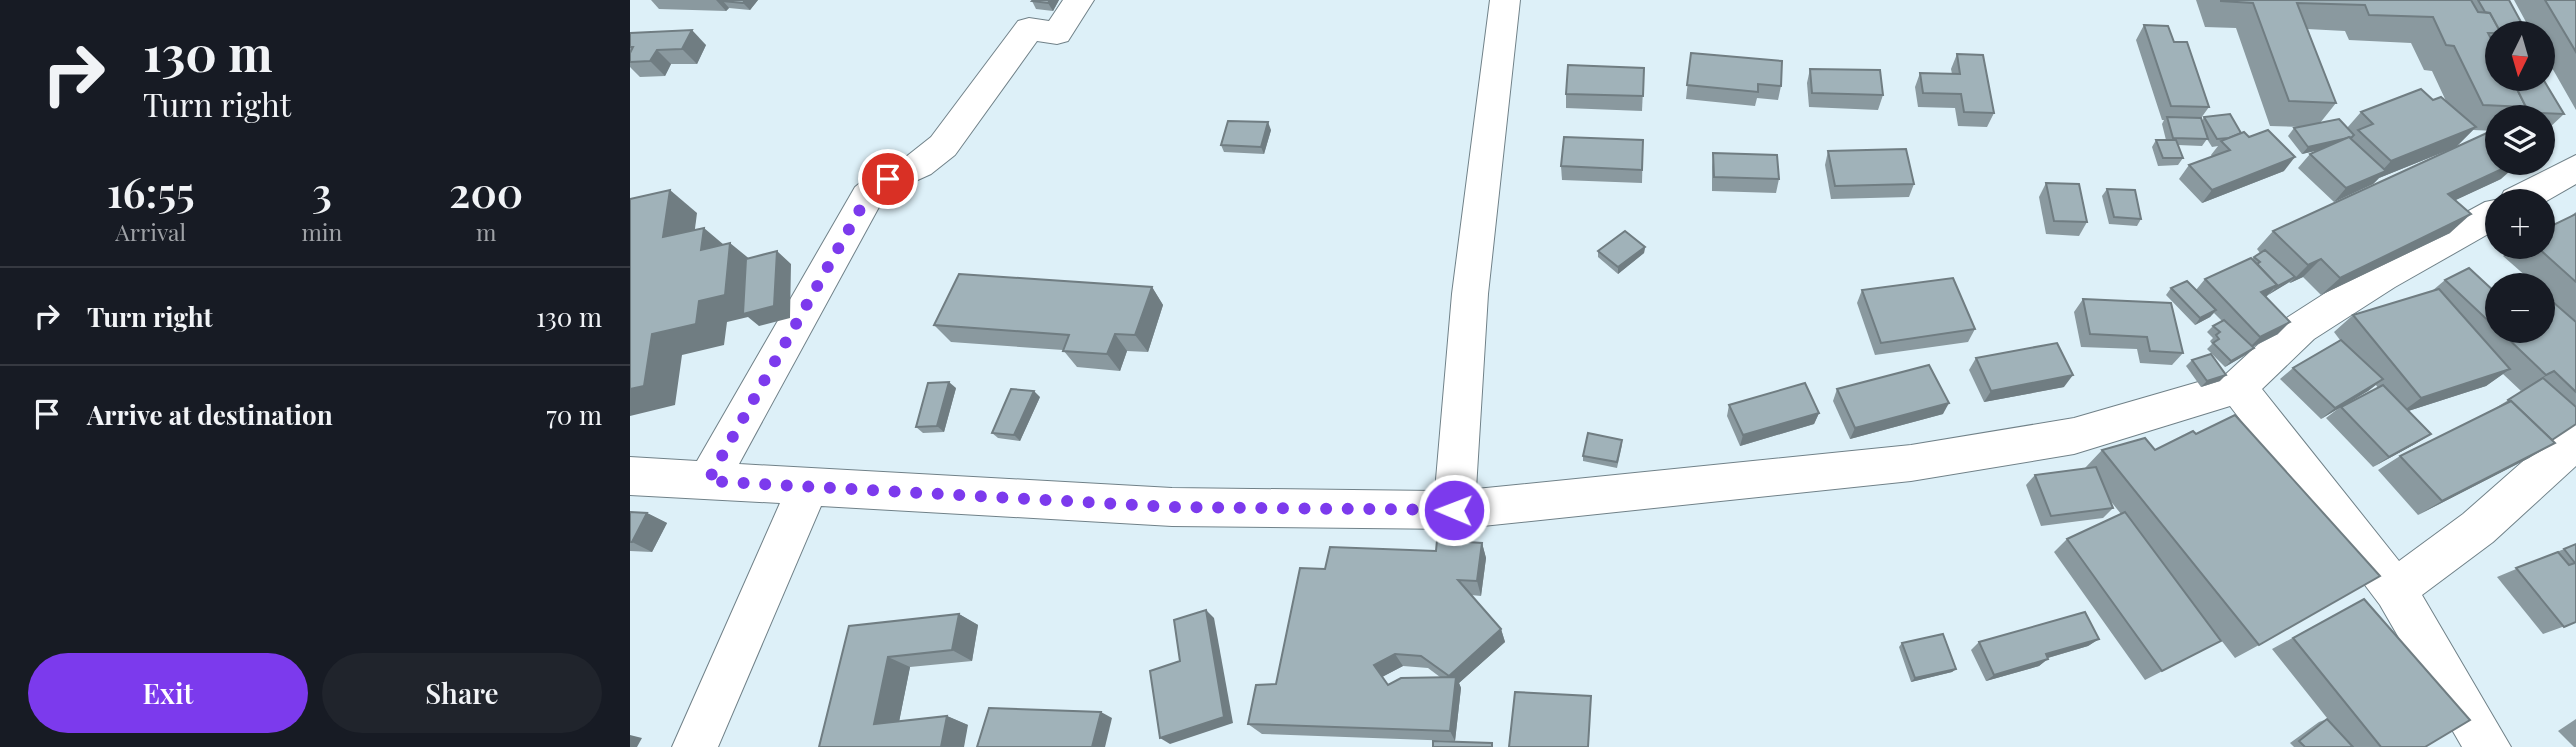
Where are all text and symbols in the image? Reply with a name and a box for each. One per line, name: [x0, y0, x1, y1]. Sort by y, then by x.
text: 130 m: [143, 19, 273, 84]
north arrow: [2485, 21, 2555, 91]
map controls: [2485, 21, 2555, 343]
icon: right: [28, 28, 119, 119]
text: Turn right: [143, 82, 291, 125]
button: layers: [2485, 105, 2555, 175]
pin: [858, 149, 918, 209]
icon: arrive: [869, 160, 907, 198]
text: 16:55: [107, 163, 195, 219]
text: 3: [312, 163, 332, 219]
text: 200: [449, 163, 523, 219]
button: +: [2485, 189, 2555, 259]
text: Arrival: [115, 216, 186, 247]
text: min: [301, 216, 342, 247]
text: m: [476, 216, 496, 247]
button: −: [2485, 273, 2555, 343]
icon: right: [28, 297, 66, 335]
text: Turn right: [87, 299, 213, 334]
text: 130 m: [536, 299, 602, 334]
icon: arrive: [28, 395, 66, 433]
text: Arrive at destination: [87, 397, 333, 432]
text: 70 m: [546, 397, 602, 432]
position arrow: [1417, 473, 1491, 547]
button: Exit: [28, 653, 308, 733]
button: Share: [322, 653, 602, 733]

